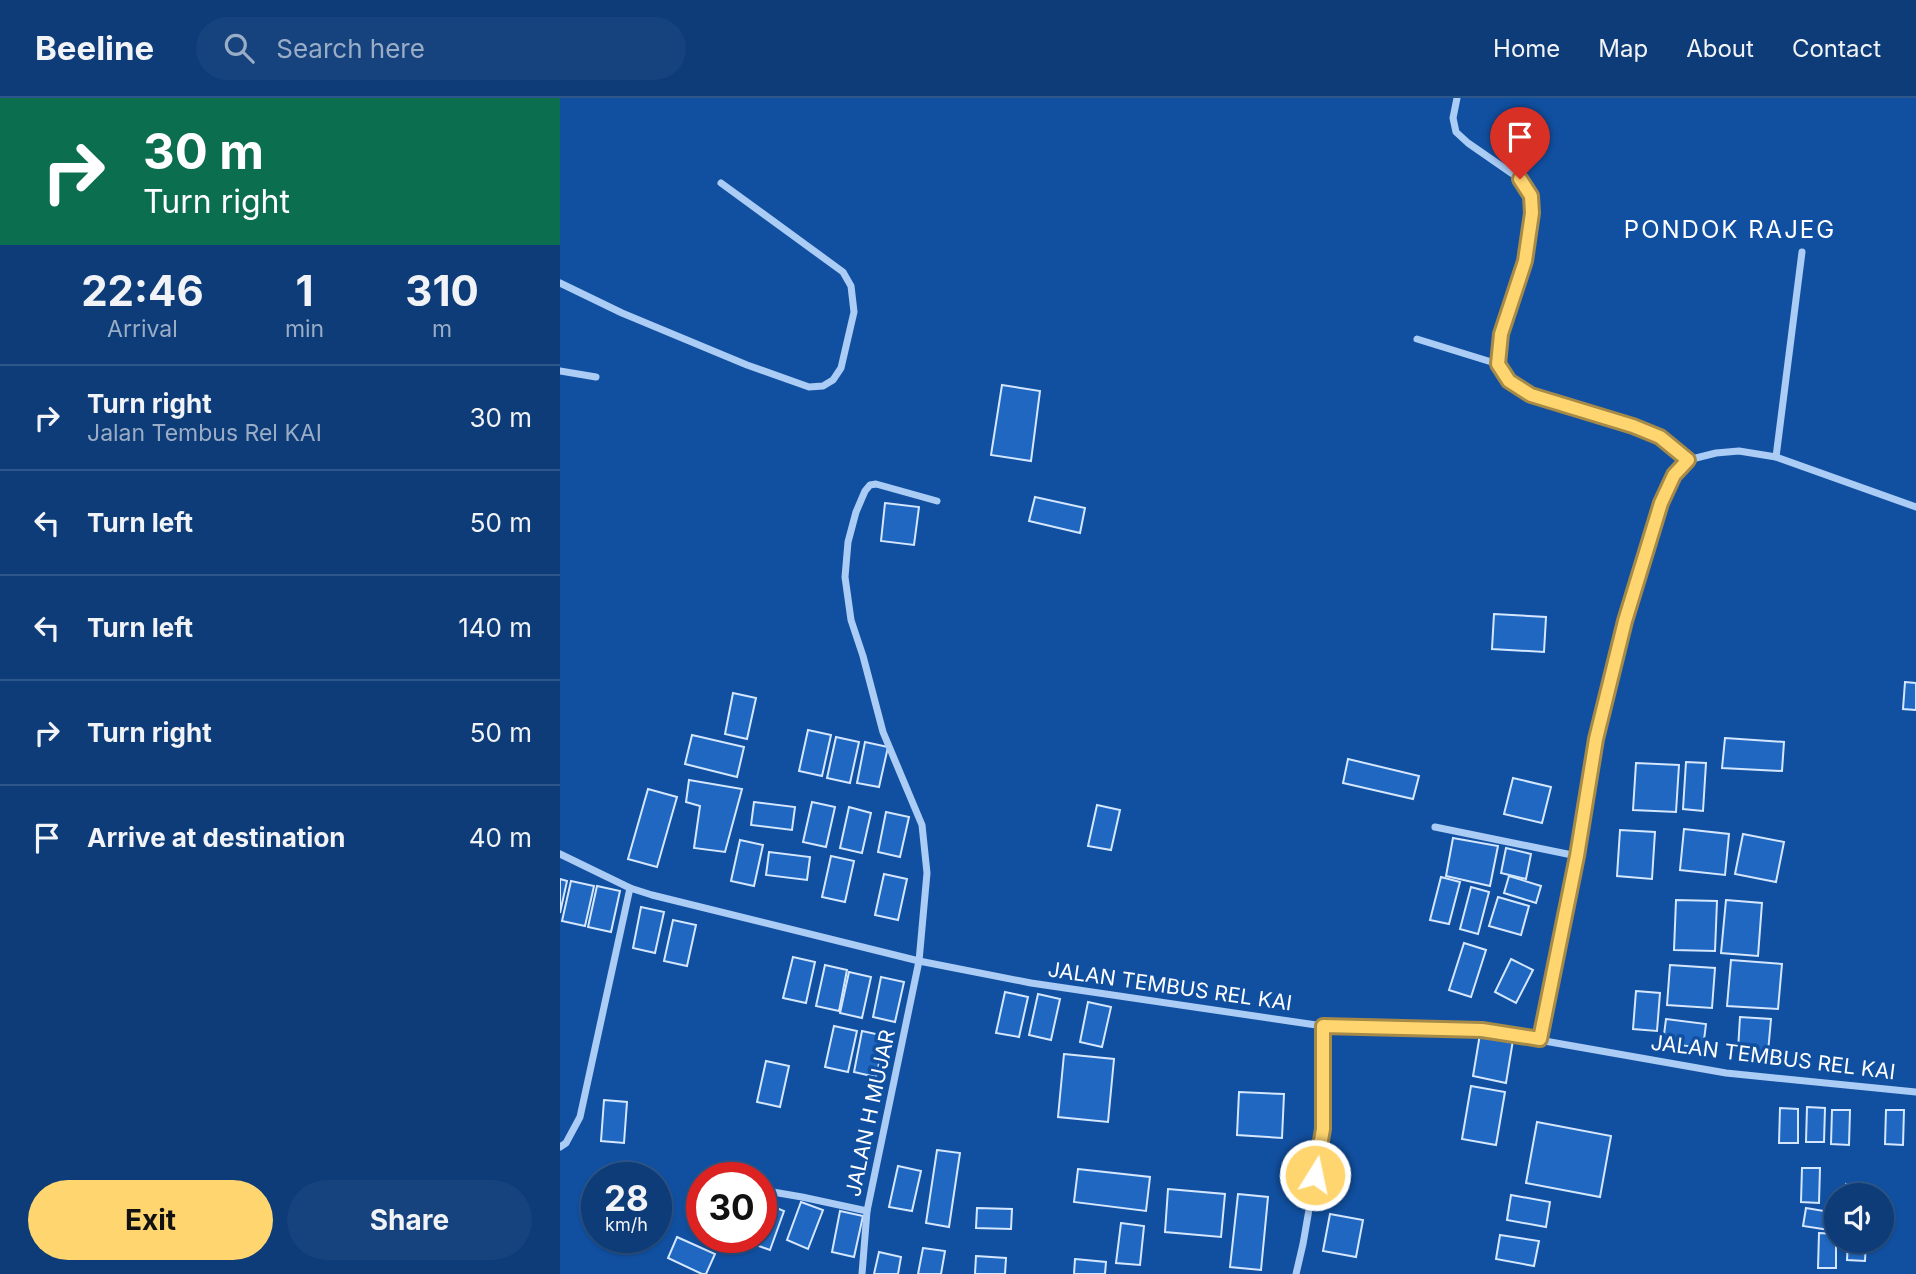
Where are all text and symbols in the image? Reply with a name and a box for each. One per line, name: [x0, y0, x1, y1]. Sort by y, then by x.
search box: [196, 17, 686, 80]
text: Beeline: [35, 28, 154, 68]
icon: search: [220, 29, 258, 67]
text: Search here: [276, 33, 425, 64]
text: Home: [1493, 34, 1560, 63]
text: Map: [1598, 34, 1648, 63]
text: About: [1686, 34, 1754, 63]
text: Contact: [1792, 34, 1881, 63]
pin: [1490, 107, 1550, 179]
icon: arrive: [1501, 118, 1539, 156]
text: 30 m: [143, 122, 264, 181]
icon: right: [28, 126, 119, 217]
text: Turn right: [143, 182, 290, 221]
district label: PONDOK RAJEG: [1624, 215, 1836, 244]
text: 22:46: [81, 265, 204, 316]
text: 1: [295, 265, 314, 316]
text: 310: [405, 265, 479, 316]
text: Arrival: [107, 315, 178, 343]
text: min: [285, 315, 324, 343]
text: m: [432, 315, 452, 343]
text: Turn right: [87, 388, 212, 419]
icon: right: [28, 399, 66, 437]
text: 30 m: [469, 402, 532, 433]
text: Jalan Tembus Rel KAI: [87, 419, 322, 447]
icon: left: [28, 504, 66, 542]
text: Turn left: [87, 507, 193, 538]
text: 50 m: [470, 507, 532, 538]
icon: left: [28, 609, 66, 647]
text: Turn left: [87, 612, 193, 643]
text: 140 m: [458, 612, 532, 643]
icon: right: [28, 714, 66, 752]
text: Turn right: [87, 717, 212, 748]
text: 50 m: [470, 717, 532, 748]
icon: arrive: [28, 819, 66, 857]
text: Arrive at destination: [87, 822, 346, 853]
text: 40 m: [469, 822, 532, 853]
street label: JALAN TEMBUS REL KAI: [1046, 956, 1294, 1016]
street label: JALAN H MUJAR: [840, 1027, 900, 1199]
street label: JALAN TEMBUS REL KAI: [1649, 1030, 1897, 1084]
position arrow: [1278, 1138, 1352, 1212]
speed limit sign: 30: [686, 1162, 777, 1253]
text: 28: [604, 1177, 649, 1219]
button: Exit: [28, 1180, 273, 1260]
button: Share: [287, 1180, 532, 1260]
map controls: [1824, 1183, 1894, 1253]
button: sound: [1824, 1183, 1894, 1253]
text: km/h: [605, 1214, 648, 1235]

